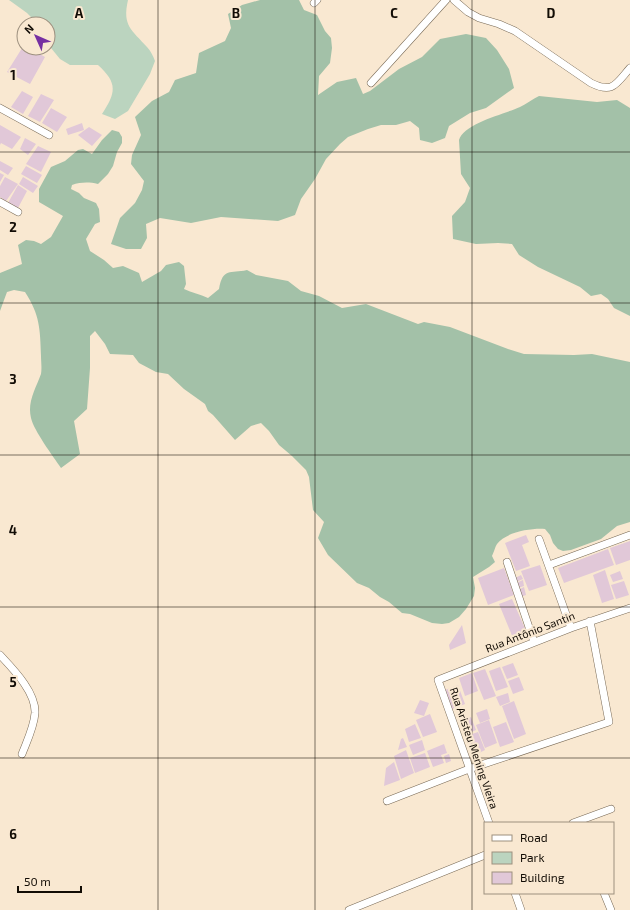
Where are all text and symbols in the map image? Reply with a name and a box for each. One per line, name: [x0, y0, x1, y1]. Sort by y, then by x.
text: A: [75, 5, 84, 21]
text: B: [232, 5, 240, 21]
text: C: [390, 5, 398, 21]
text: D: [547, 5, 556, 21]
north arrow: [16, 16, 56, 56]
text: N: [21, 21, 36, 36]
text: 1: [10, 67, 16, 83]
text: 2: [9, 219, 17, 235]
text: 3: [9, 371, 17, 387]
text: 4: [9, 522, 17, 538]
street label: Rua Antônio Santin: [483, 608, 576, 655]
text: 5: [9, 674, 17, 690]
street label: Rua Aristeu Mening Vieira: [448, 685, 501, 810]
legend: [484, 822, 614, 894]
text: 6: [9, 826, 17, 842]
text: Road: [520, 830, 548, 844]
text: Park: [520, 850, 545, 864]
scale bar: [18, 868, 81, 894]
text: Building: [520, 870, 565, 884]
text: 50 m: [24, 874, 51, 888]

